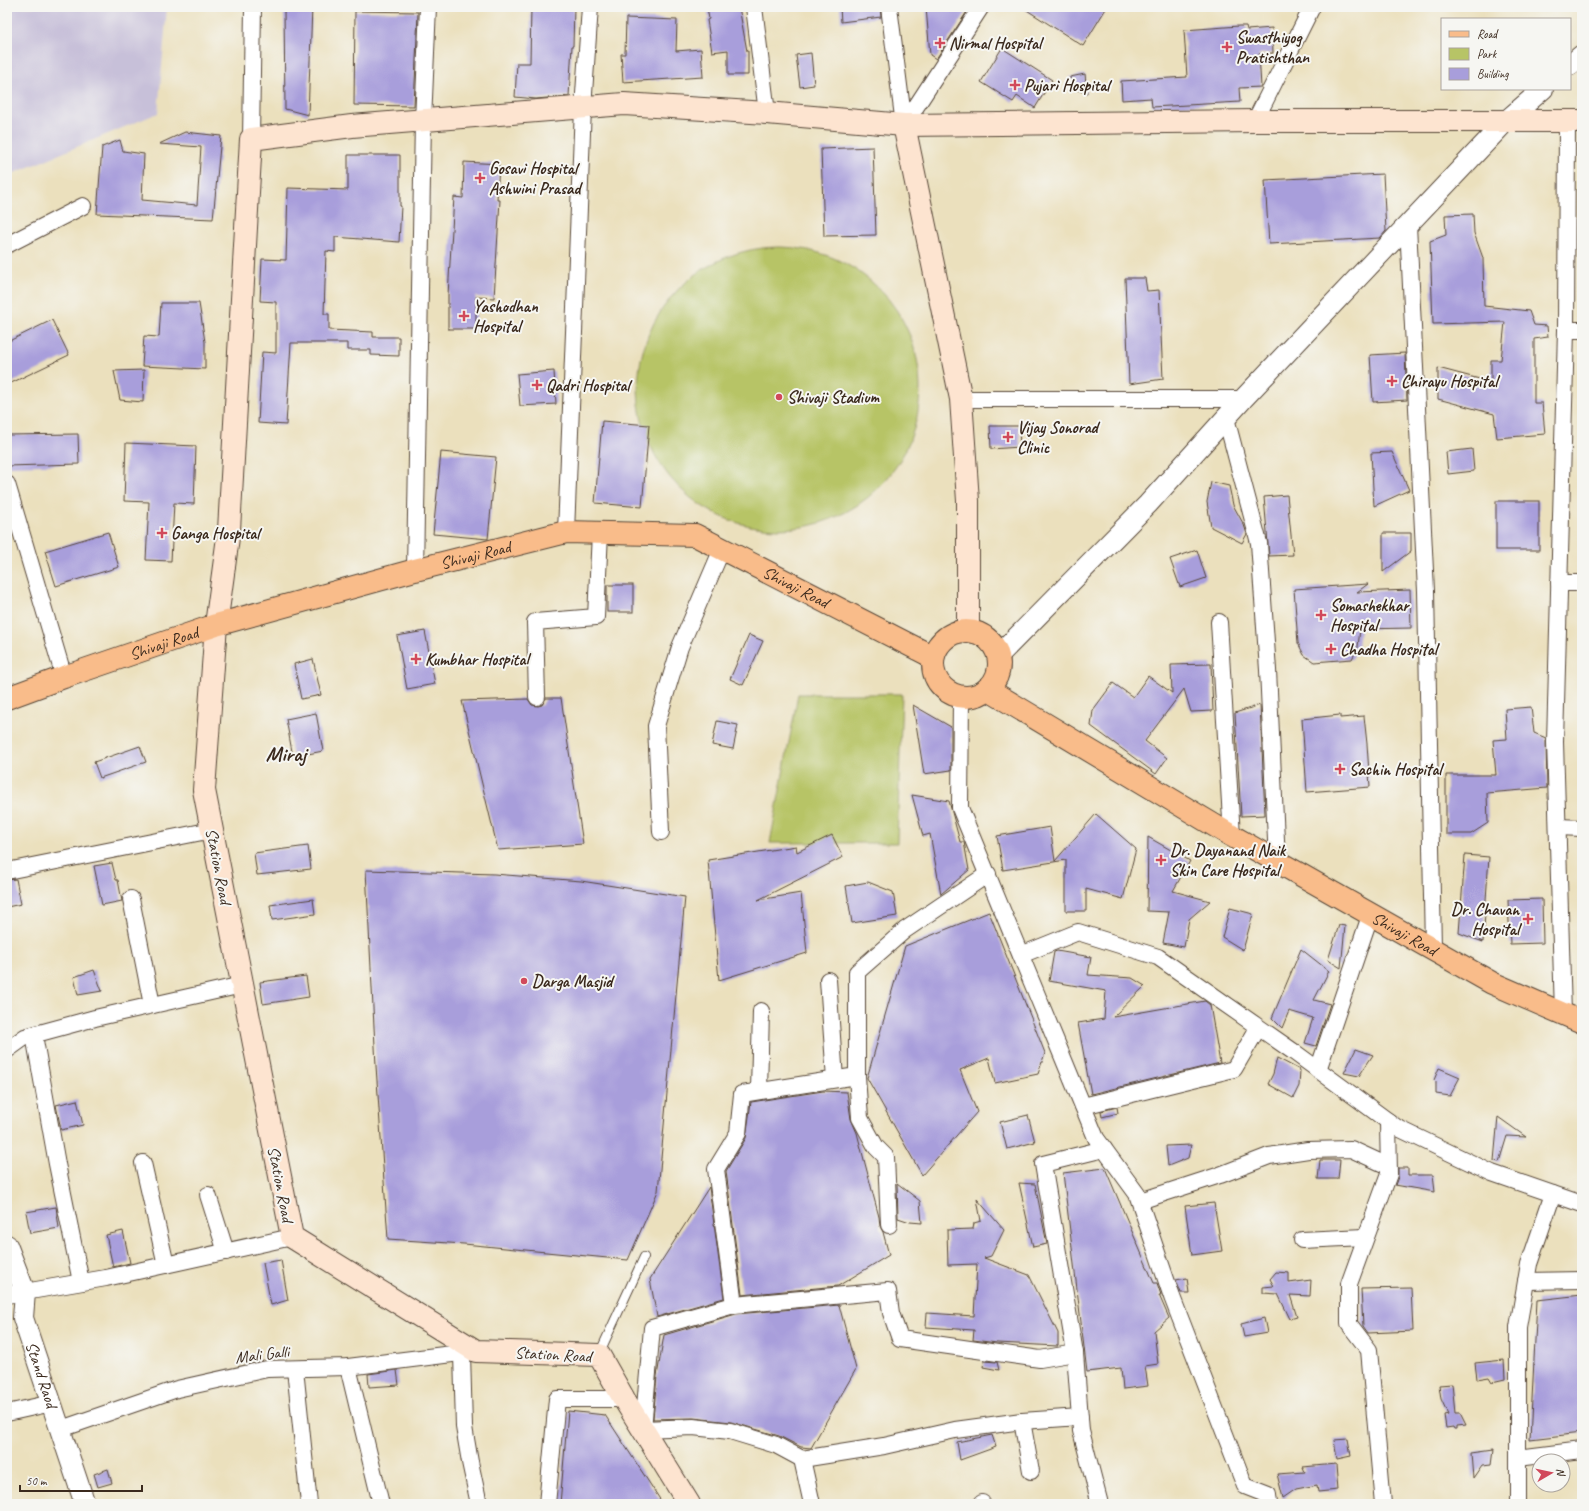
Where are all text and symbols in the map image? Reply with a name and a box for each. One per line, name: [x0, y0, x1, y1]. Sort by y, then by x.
legend: [1441, 18, 1571, 90]
text: Road: [1477, 26, 1499, 42]
place label: Swasthiyog Pratishthan: [1236, 27, 1310, 68]
place label: Nirmal Hospital: [949, 33, 1045, 54]
marker: Nirmal Hospital: [934, 37, 946, 49]
marker: Swasthiyog Pratishthan: [1221, 41, 1233, 53]
text: Park: [1477, 46, 1498, 62]
text: Building: [1477, 66, 1509, 82]
place label: Pujari Hospital: [1024, 75, 1112, 96]
marker: Pujari Hospital: [1009, 79, 1021, 91]
place label: Gosavi Hospital Ashwini Prasad: [489, 158, 583, 199]
marker: Gosavi Hospital Ashwini Prasad: [474, 172, 486, 184]
place label: Yashodhan Hospital: [473, 296, 539, 337]
marker: Yashodhan Hospital: [458, 310, 470, 322]
place label: Chirayu Hospital: [1401, 371, 1501, 392]
place label: Qadri Hospital: [546, 375, 633, 396]
marker: Chirayu Hospital: [1386, 375, 1398, 387]
marker: Qadri Hospital: [531, 379, 543, 391]
place label: Shivaji Stadium: [787, 387, 880, 408]
marker: Shivaji Stadium: [774, 392, 784, 402]
place label: Vijay Sonorad Clinic: [1017, 417, 1101, 458]
marker: Vijay Sonorad Clinic: [1002, 431, 1014, 443]
place label: Ganga Hospital: [171, 523, 262, 544]
marker: Ganga Hospital: [156, 527, 168, 539]
street label: Shivaji Road: [438, 536, 515, 574]
street label: Shivaji Road: [759, 562, 834, 614]
place label: Somashekhar Hospital: [1330, 595, 1410, 636]
marker: Somashekhar Hospital: [1315, 609, 1327, 621]
street label: Shivaji Road: [127, 621, 203, 665]
place label: Chadha Hospital: [1340, 639, 1441, 660]
marker: Chadha Hospital: [1325, 643, 1337, 655]
place label: Kumbhar Hospital: [425, 649, 531, 670]
marker: Kumbhar Hospital: [410, 653, 422, 665]
district label: Miraj: [266, 741, 309, 767]
place label: Sachin Hospital: [1349, 759, 1445, 780]
marker: Sachin Hospital: [1334, 763, 1346, 775]
street label: Station Road: [201, 826, 237, 908]
place label: Dr. Dayanand Naik Skin Care Hospital: [1170, 840, 1287, 881]
marker: Dr. Dayanand Naik Skin Care Hospital: [1155, 854, 1167, 866]
place label: Dr. Chavan Hospital: [1451, 899, 1523, 940]
street label: Shivaji Road: [1368, 907, 1443, 962]
marker: Dr. Chavan Hospital: [1522, 913, 1534, 925]
place label: Darga Masjid: [532, 971, 615, 992]
marker: Darga Masjid: [519, 976, 529, 986]
street label: Station Road: [263, 1144, 299, 1226]
street label: Stand Raod: [21, 1339, 63, 1413]
street label: Mali Galli: [234, 1341, 292, 1368]
street label: Station Road: [514, 1342, 594, 1367]
north arrow: [1531, 1453, 1571, 1493]
scale bar: [20, 1467, 142, 1493]
text: N: [1553, 1467, 1569, 1478]
text: 50 m: [26, 1473, 48, 1489]

